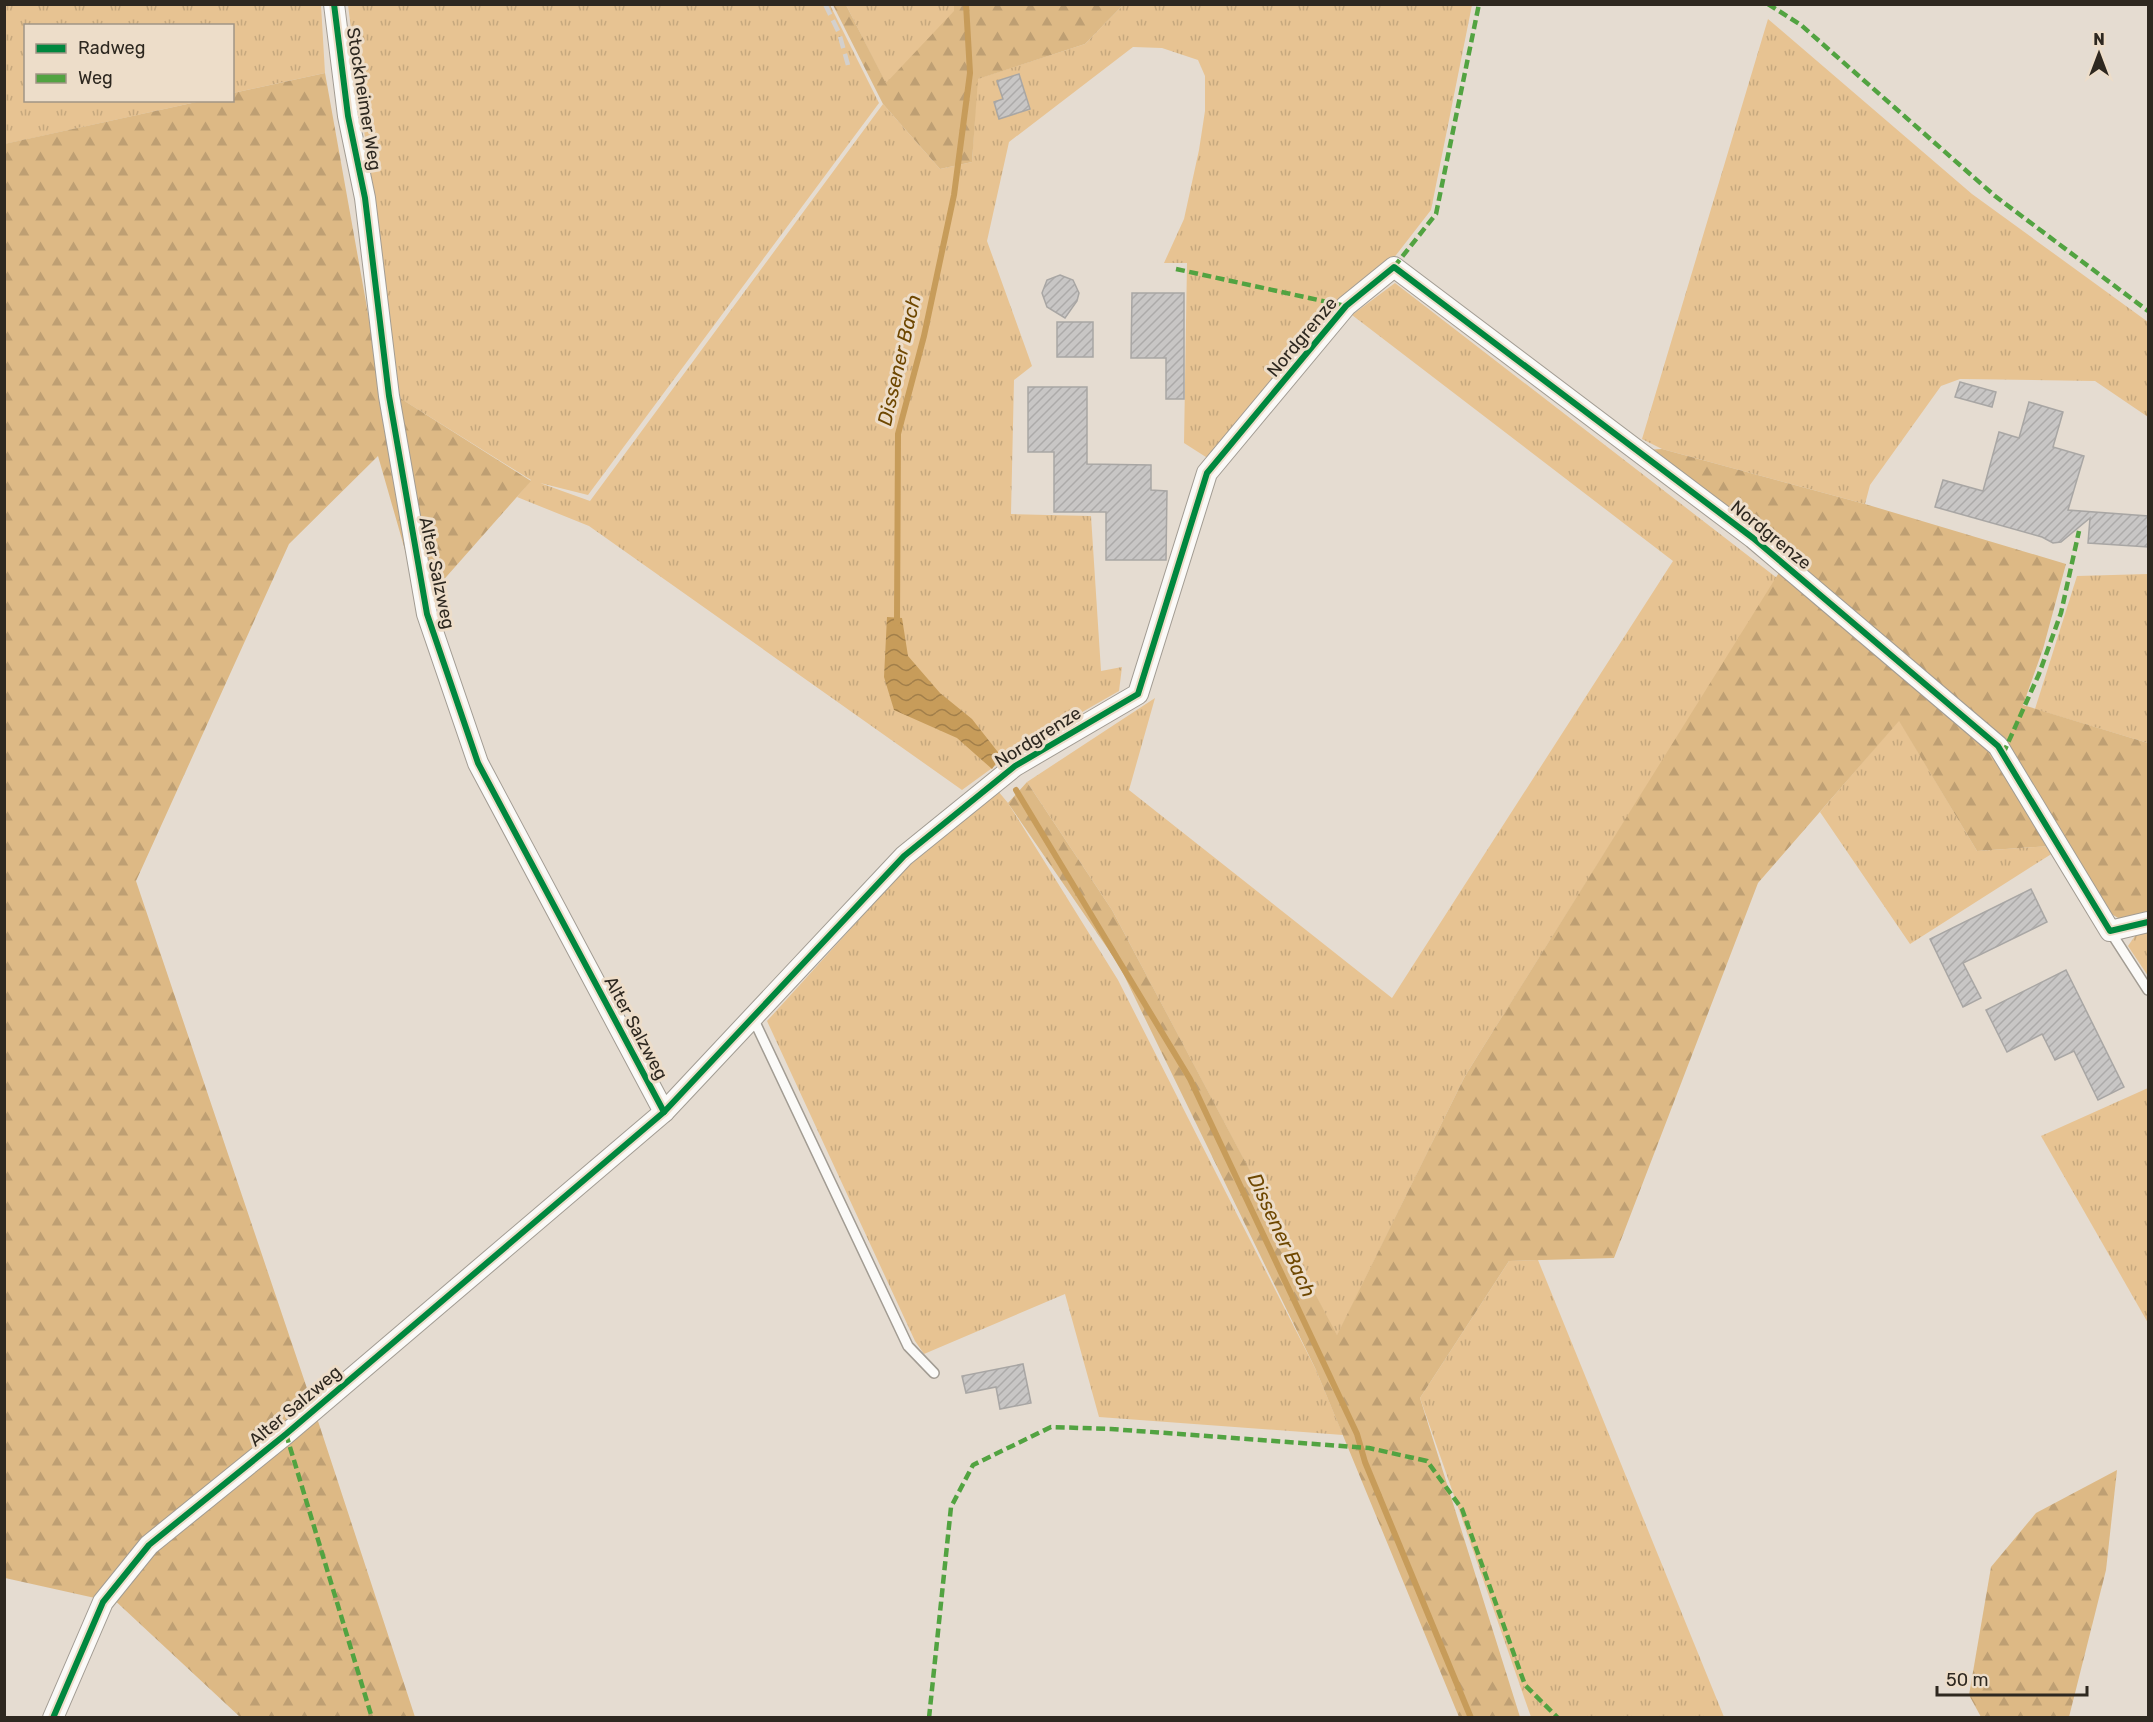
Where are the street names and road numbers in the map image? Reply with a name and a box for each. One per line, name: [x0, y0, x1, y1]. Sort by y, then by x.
street label: Stockheimer Weg: [342, 26, 386, 172]
street label: Nordgrenze: [1262, 292, 1342, 382]
street label: Nordgrenze: [1726, 496, 1816, 574]
street label: Alter Salzweg: [414, 515, 460, 631]
street label: Nordgrenze: [991, 702, 1085, 772]
street label: Alter Salzweg: [600, 972, 672, 1084]
street label: Alter Salzweg: [244, 1361, 346, 1451]

